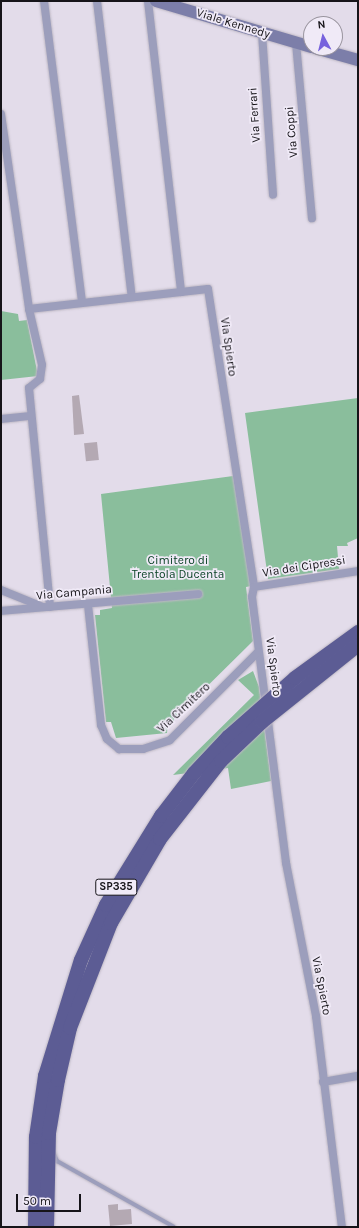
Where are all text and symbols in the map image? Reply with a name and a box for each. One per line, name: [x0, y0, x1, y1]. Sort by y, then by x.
street label: Viale Kennedy: [195, 6, 271, 42]
north arrow: [303, 16, 343, 56]
text: N: [317, 18, 326, 32]
street label: Via Ferrari: [246, 87, 264, 143]
street label: Via Coppi: [283, 106, 301, 158]
street label: Via Spierto: [217, 317, 239, 377]
street label: Via dei Cipressi: [261, 553, 347, 581]
park label: Cimitero di Trentola Ducenta: [132, 554, 224, 582]
street label: Via Campania: [36, 583, 112, 603]
street label: Via Spierto: [262, 637, 284, 697]
street label: Via Cimitero: [155, 680, 213, 736]
road number: SP335: [95, 878, 137, 896]
street label: Via Spierto: [308, 956, 334, 1016]
scale bar: [18, 1186, 83, 1212]
text: 50 m: [23, 1194, 51, 1208]

